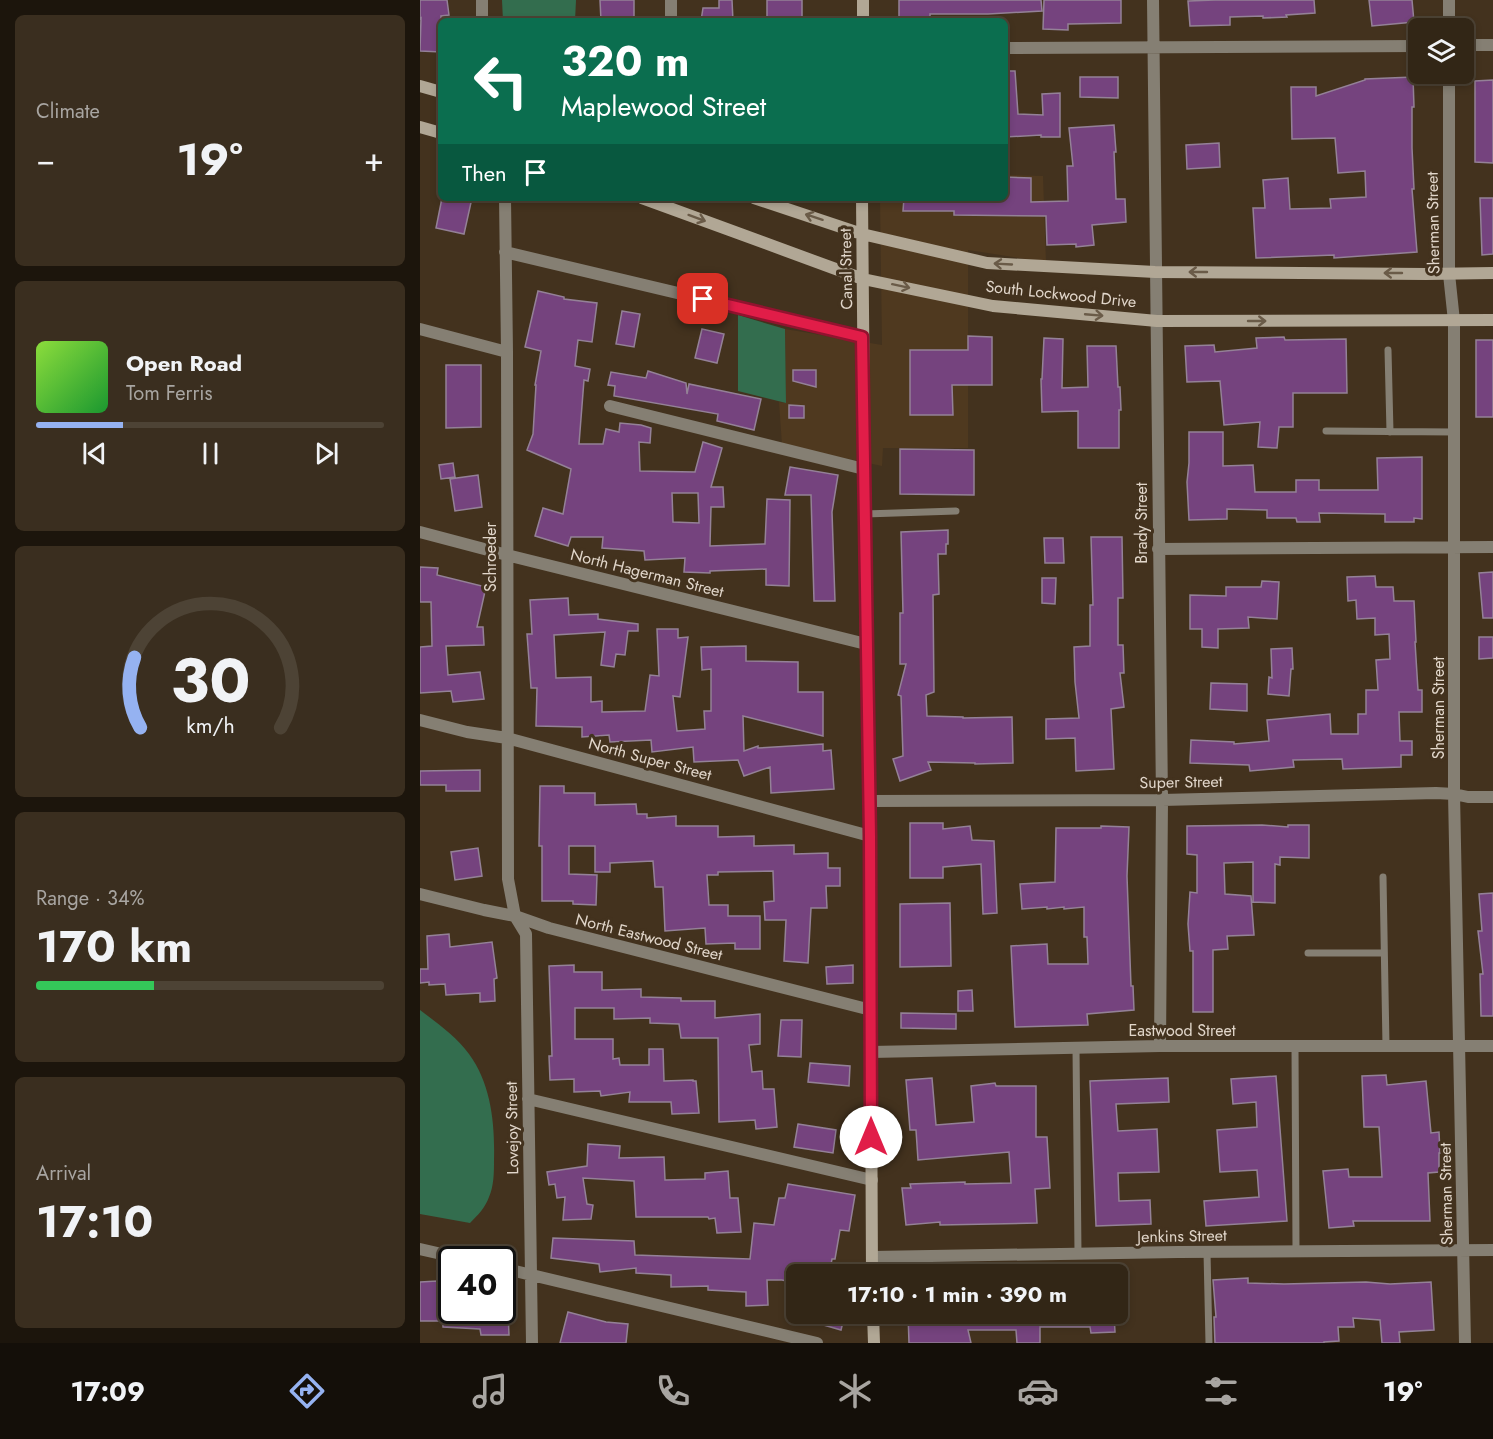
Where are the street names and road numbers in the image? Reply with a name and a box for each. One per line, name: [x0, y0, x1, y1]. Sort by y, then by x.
street label: Sherman Street: [1421, 171, 1445, 274]
street label: Canal Street: [834, 228, 858, 310]
street label: South Lockwood Drive: [985, 275, 1137, 313]
street label: Brady Street: [1130, 482, 1153, 564]
street label: Schroeder: [479, 522, 502, 592]
street label: North Hagerman Street: [568, 543, 726, 603]
street label: Sherman Street: [1427, 657, 1450, 759]
street label: North Super Street: [586, 731, 714, 787]
street label: Super Street: [1139, 770, 1223, 794]
street label: North Eastwood Street: [573, 908, 725, 966]
street label: Eastwood Street: [1129, 1019, 1236, 1042]
street label: Lovejoy Street: [500, 1081, 524, 1175]
street label: Sherman Street: [1434, 1142, 1458, 1245]
street label: Jenkins Street: [1135, 1224, 1227, 1248]

